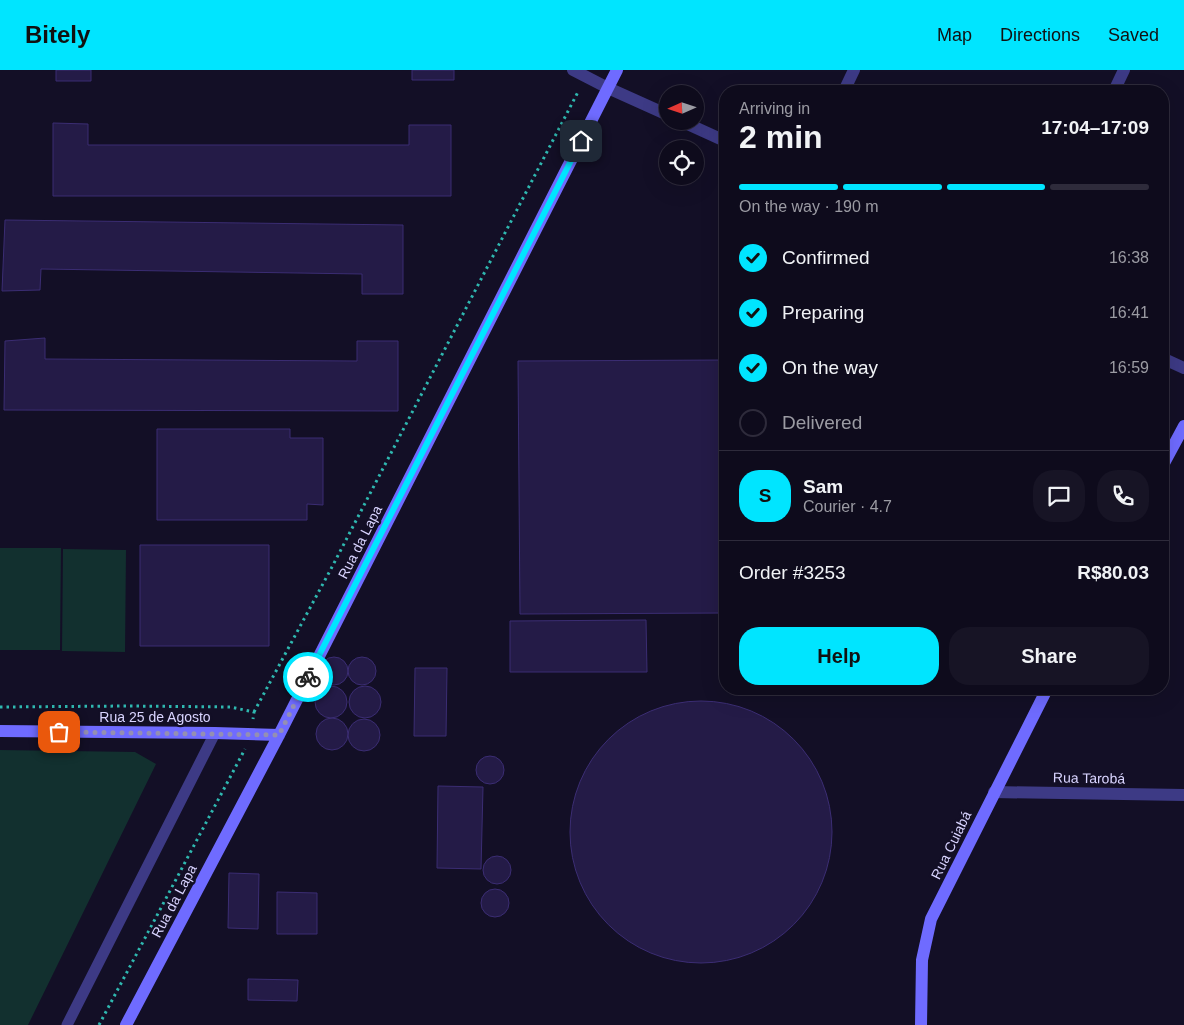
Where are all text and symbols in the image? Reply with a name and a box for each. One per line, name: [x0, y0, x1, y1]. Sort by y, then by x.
text: Bitely: [25, 21, 90, 48]
text: Map: [937, 25, 972, 45]
text: Directions: [1000, 25, 1080, 45]
text: Saved: [1108, 25, 1159, 45]
north arrow: [659, 85, 704, 130]
map controls: [659, 85, 704, 185]
text: Arriving in: [739, 100, 810, 117]
text: 17:04–17:09: [1041, 117, 1149, 138]
text: 2 min: [739, 119, 823, 155]
pin: [560, 120, 602, 162]
icon: home: [567, 127, 595, 155]
button: locate: [659, 140, 704, 185]
text: On the way · 190 m: [739, 198, 879, 215]
icon: check: [739, 244, 767, 272]
text: Confirmed: [782, 247, 870, 268]
text: 16:38: [1109, 249, 1149, 266]
icon: check: [739, 299, 767, 327]
text: Preparing: [782, 302, 864, 323]
text: 16:41: [1109, 304, 1149, 321]
icon: check: [739, 354, 767, 382]
text: On the way: [782, 357, 878, 378]
text: 16:59: [1109, 359, 1149, 376]
text: Delivered: [782, 412, 862, 433]
button: chat: [1033, 470, 1085, 522]
button: phone: [1097, 470, 1149, 522]
text: Sam: [803, 476, 843, 497]
text: S: [759, 485, 771, 506]
text: Courier · 4.7: [803, 498, 892, 515]
street label: Rua da Lapa: [335, 502, 385, 581]
text: Order #3253: [739, 562, 846, 583]
text: R$80.03: [1077, 562, 1149, 583]
button: Help: [739, 627, 939, 685]
button: Share: [949, 627, 1149, 685]
courier: [283, 652, 333, 702]
icon: bike: [294, 663, 322, 691]
street label: Rua 25 de Agosto: [99, 709, 211, 725]
pin: [38, 711, 80, 753]
icon: bag: [45, 718, 73, 746]
street label: Rua Tarobá: [1053, 769, 1125, 787]
street label: Rua Cuiabá: [928, 808, 974, 882]
street label: Rua da Lapa: [148, 862, 200, 940]

